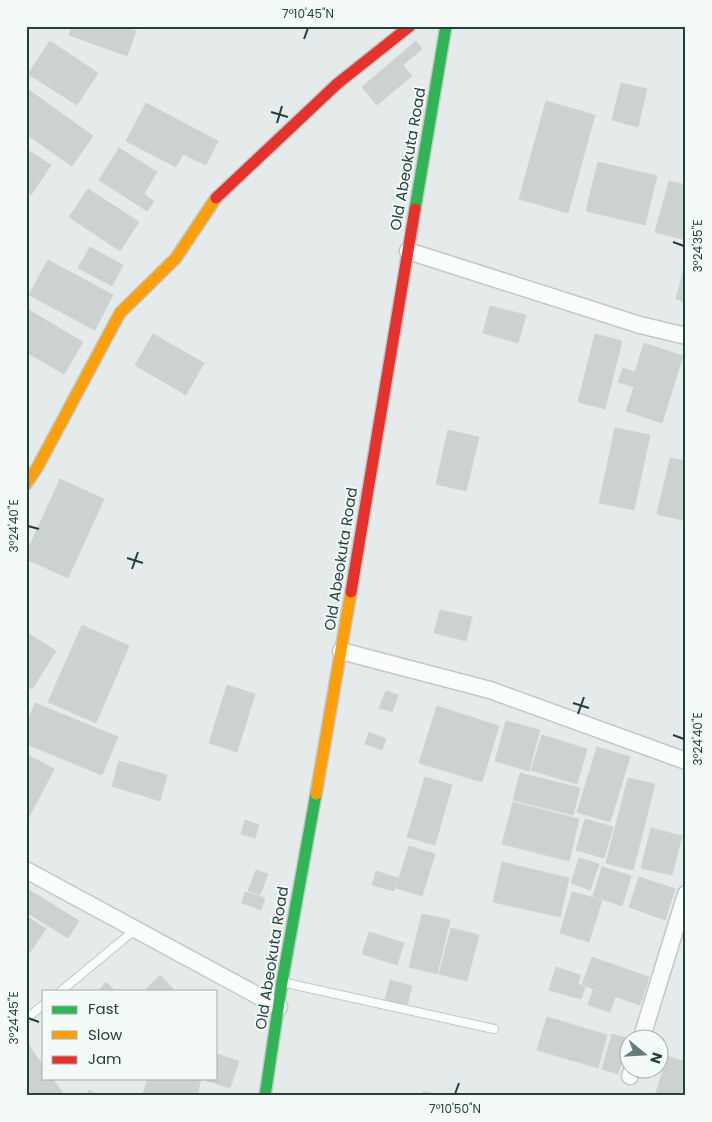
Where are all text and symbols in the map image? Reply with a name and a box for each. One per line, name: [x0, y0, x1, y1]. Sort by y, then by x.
text: 7°10'45"N: [282, 5, 334, 22]
street label: Old Abeokuta Road: [385, 86, 430, 232]
text: 3°24'35"E: [689, 220, 706, 272]
street label: Old Abeokuta Road: [319, 486, 362, 632]
text: 3°24'40"E: [5, 499, 22, 553]
text: 3°24'40"E: [689, 712, 706, 766]
street label: Old Abeokuta Road: [250, 885, 293, 1031]
legend: [42, 990, 218, 1080]
text: 3°24'45"E: [5, 991, 22, 1045]
text: Fast: [88, 998, 119, 1019]
text: Slow: [88, 1024, 123, 1045]
north arrow: [620, 1030, 670, 1080]
text: Jam: [88, 1048, 122, 1069]
text: N: [645, 1050, 668, 1066]
text: 7°10'50"N: [429, 1100, 481, 1117]

